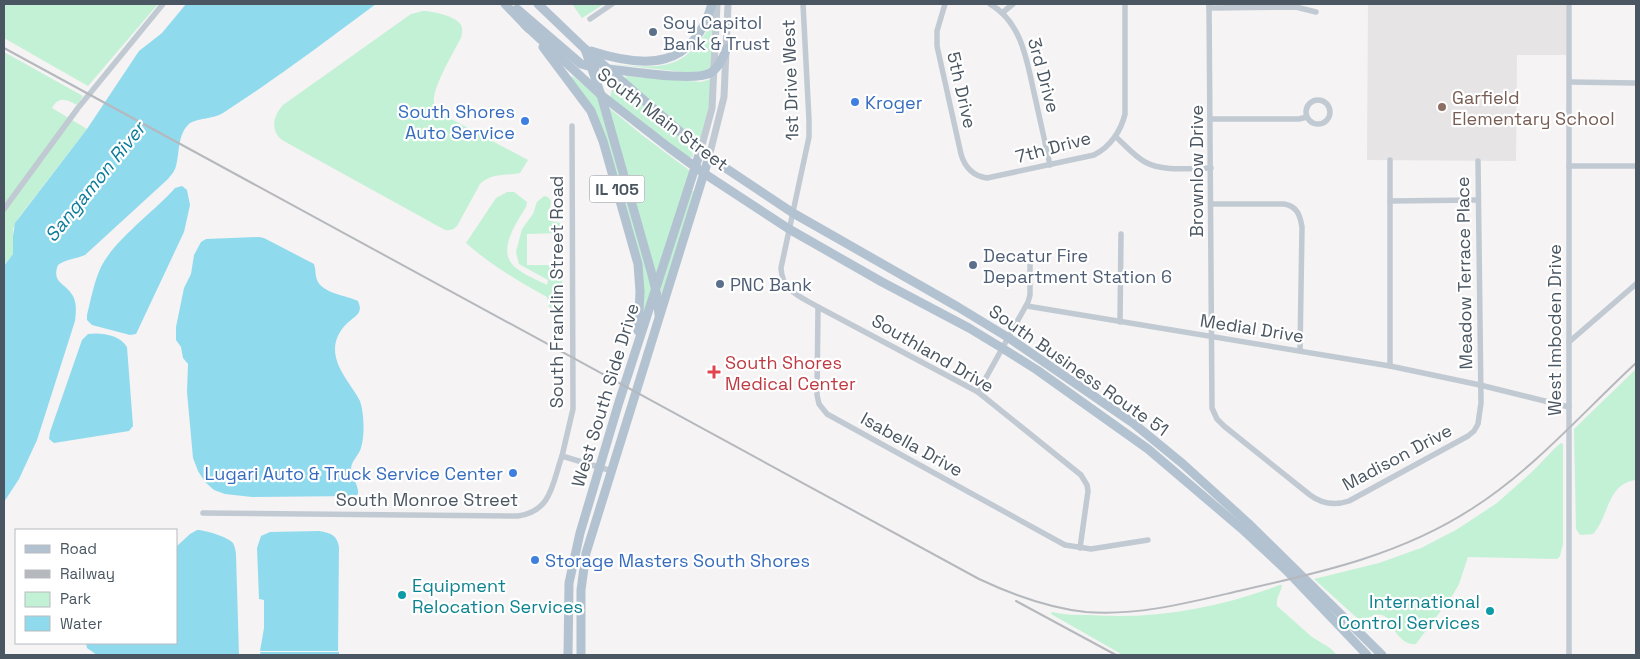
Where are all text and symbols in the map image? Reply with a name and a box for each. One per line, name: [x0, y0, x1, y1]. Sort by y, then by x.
place label: Soy Capitol Bank & Trust: [663, 11, 770, 55]
street label: 1st Drive West: [776, 19, 804, 141]
marker: Soy Capitol Bank & Trust: [647, 26, 659, 38]
street label: 3rd Drive: [1023, 35, 1065, 115]
street label: 5th Drive: [942, 49, 982, 131]
street label: South Main Street: [593, 62, 733, 176]
place label: Garfield Elementary School: [1452, 86, 1615, 130]
place label: Kroger: [865, 91, 923, 114]
marker: Kroger: [849, 96, 861, 108]
place label: South Shores Auto Service: [398, 100, 515, 144]
marker: Garfield Elementary School: [1436, 101, 1448, 113]
street label: Brownlow Drive: [1185, 105, 1208, 237]
marker: South Shores Auto Service: [519, 115, 531, 127]
water label: Sangamon River: [39, 116, 152, 247]
street label: 7th Drive: [1013, 126, 1093, 168]
road number: IL 105: [590, 175, 644, 202]
street label: South Franklin Street Road: [545, 176, 568, 408]
street label: Meadow Terrace Place: [1451, 176, 1477, 370]
place label: Decatur Fire Department Station 6: [983, 244, 1172, 288]
street label: West Imboden Drive: [1543, 244, 1566, 416]
marker: Decatur Fire Department Station 6: [967, 259, 979, 271]
place label: PNC Bank: [730, 273, 812, 296]
marker: PNC Bank: [714, 278, 726, 290]
street label: South Business Route 51: [985, 299, 1173, 441]
street label: West South Side Drive: [566, 300, 644, 490]
street label: Medial Drive: [1198, 308, 1306, 348]
street label: Southland Drive: [868, 309, 998, 397]
place label: South Shores Medical Center: [725, 351, 856, 395]
marker: South Shores Medical Center: [707, 365, 721, 379]
street label: Isabella Drive: [857, 406, 967, 482]
street label: Madison Drive: [1338, 418, 1456, 496]
place label: Lugari Auto & Truck Service Center: [205, 462, 503, 485]
marker: Lugari Auto & Truck Service Center: [507, 467, 519, 479]
street label: South Monroe Street: [336, 488, 518, 511]
legend: [15, 529, 178, 644]
text: Road: [60, 539, 97, 558]
place label: Storage Masters South Shores: [545, 549, 810, 572]
marker: Storage Masters South Shores: [529, 554, 541, 566]
text: Railway: [60, 564, 115, 583]
place label: Equipment Relocation Services: [412, 574, 583, 618]
text: Park: [60, 589, 91, 608]
marker: Equipment Relocation Services: [396, 589, 408, 601]
place label: International Control Services: [1338, 590, 1480, 634]
marker: International Control Services: [1484, 605, 1496, 617]
text: Water: [60, 614, 103, 633]

